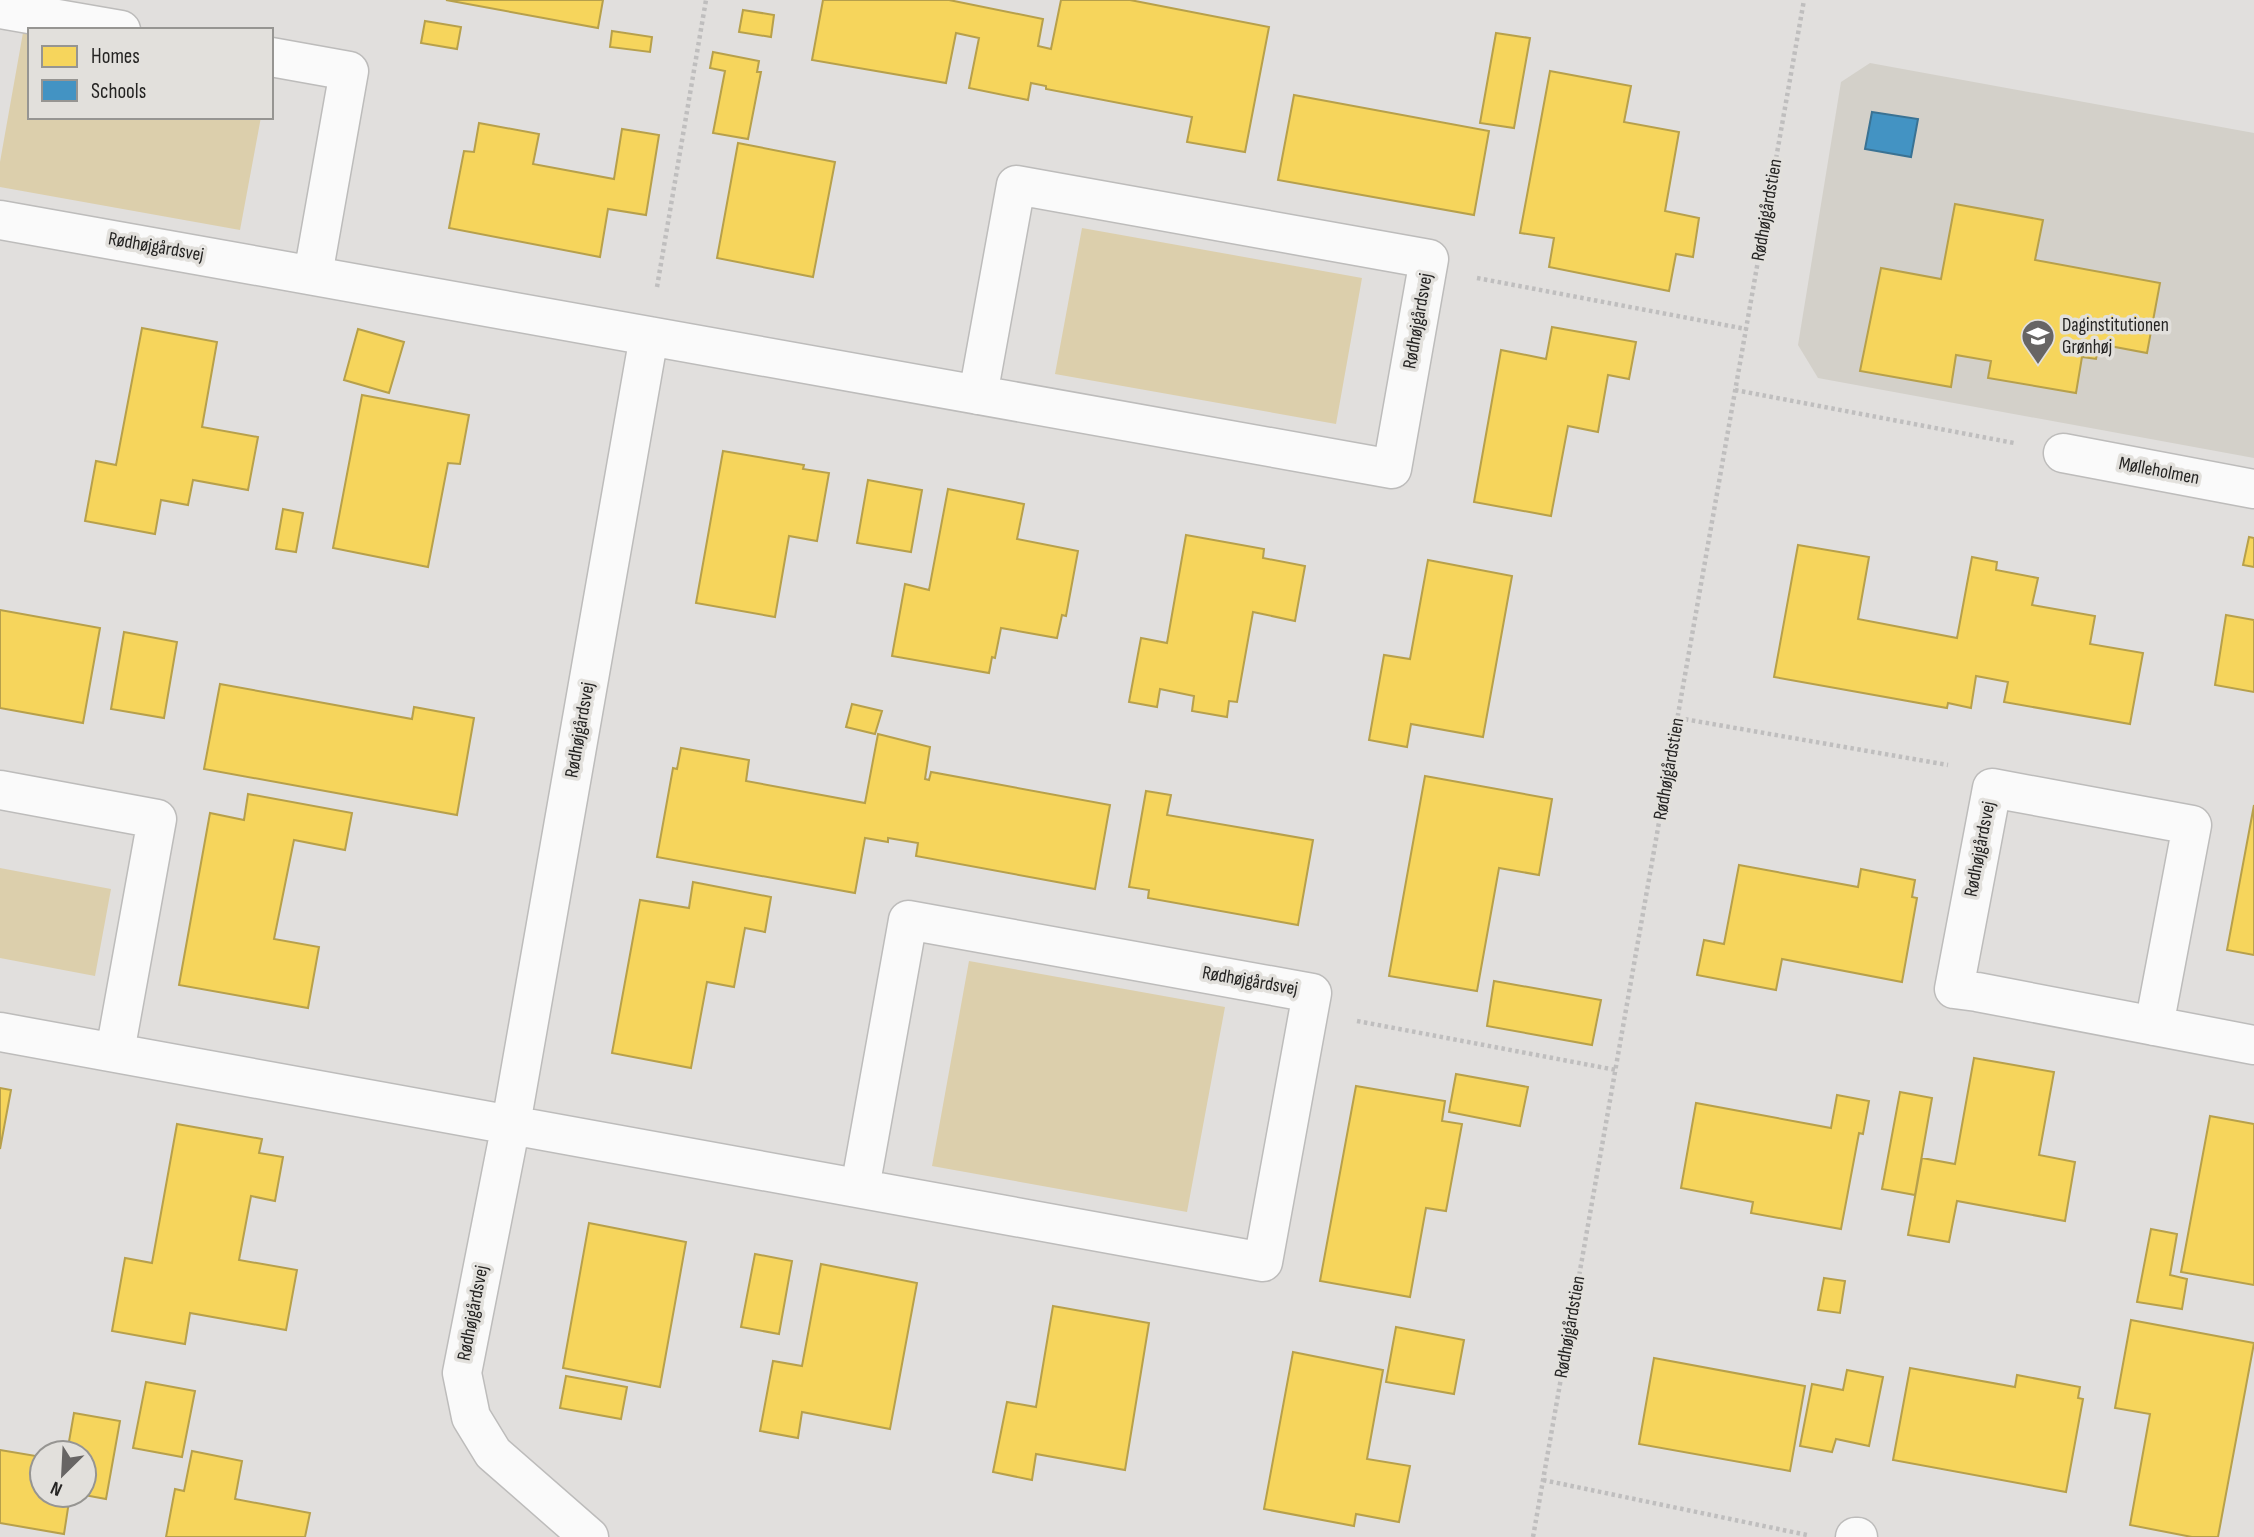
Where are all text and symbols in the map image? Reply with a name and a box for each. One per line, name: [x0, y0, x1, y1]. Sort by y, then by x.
legend: [28, 28, 273, 119]
text: Homes: [91, 44, 140, 69]
text: Schools: [91, 79, 146, 104]
street label: Rødhøjgårdstien: [1747, 157, 1787, 263]
street label: Rødhøjgårdsvej: [106, 227, 206, 267]
street label: Rødhøjgårdsvej: [1398, 271, 1438, 371]
place label: Daginstitutionen Grønhøj: [2062, 314, 2169, 359]
school or university icon: Daginstitutionen Grønhøj: [2019, 317, 2057, 366]
street label: Mølleholmen: [2117, 452, 2201, 490]
street label: Rødhøjgårdsvej: [560, 680, 600, 780]
street label: Rødhøjgårdstien: [1649, 716, 1689, 822]
street label: Rødhøjgårdsvej: [1960, 799, 2000, 899]
street label: Rødhøjgårdsvej: [1200, 961, 1300, 1001]
street label: Rødhøjgårdsvej: [453, 1263, 493, 1363]
street label: Rødhøjgårdstien: [1550, 1274, 1590, 1380]
north arrow: [28, 1439, 98, 1509]
text: N: [47, 1476, 66, 1501]

